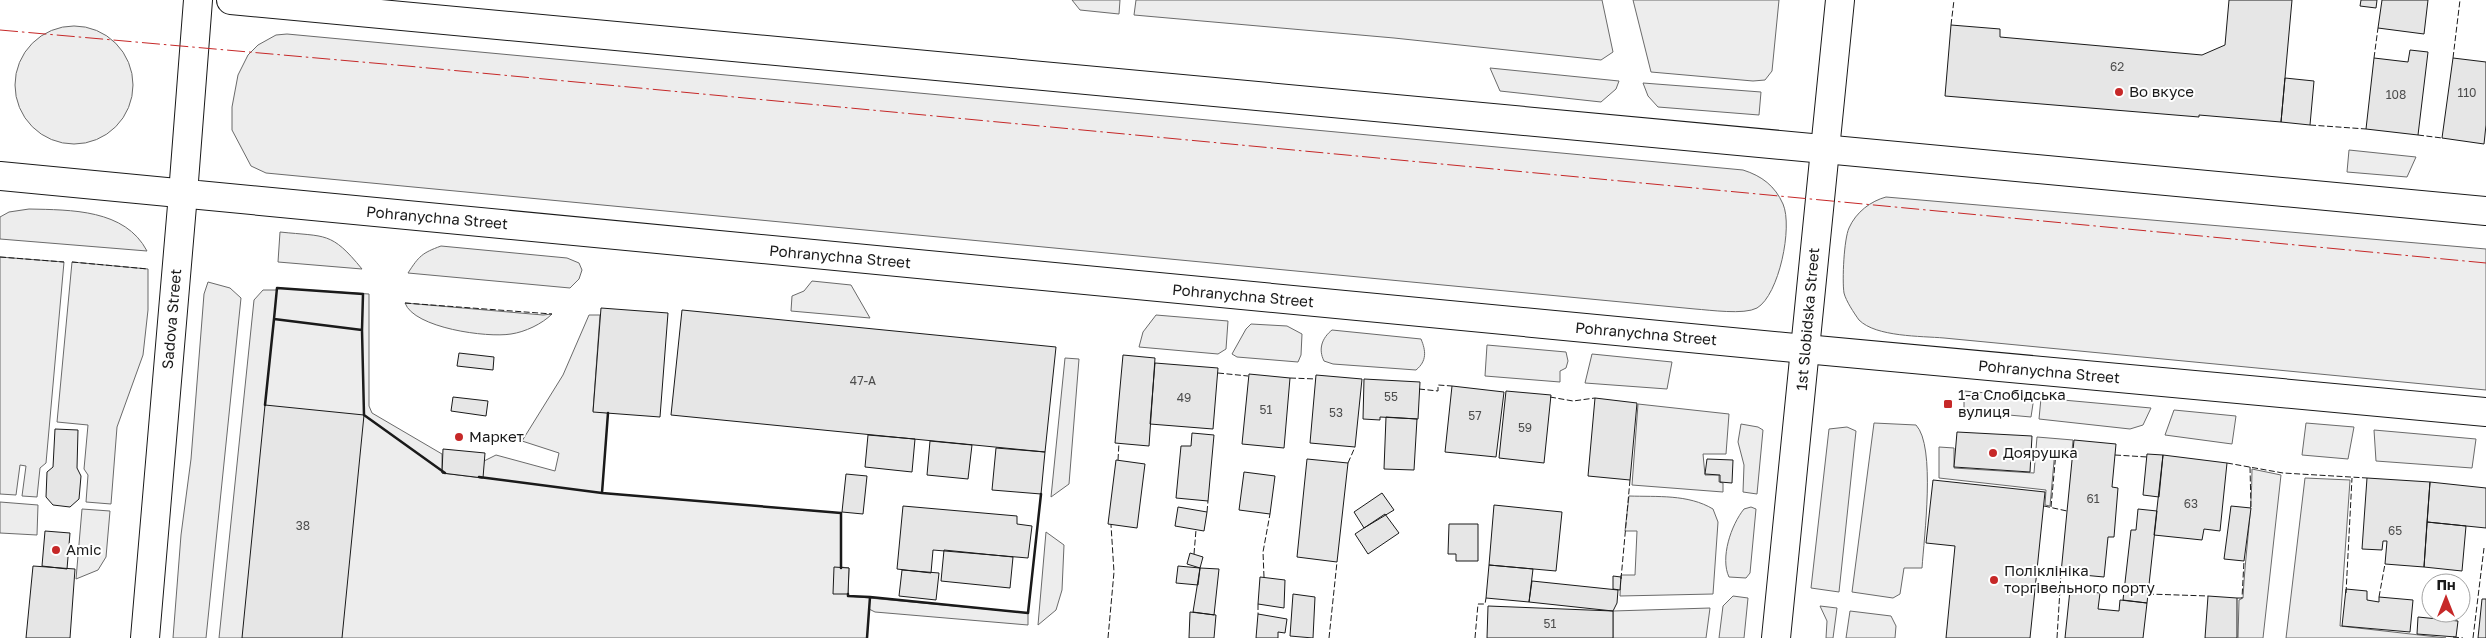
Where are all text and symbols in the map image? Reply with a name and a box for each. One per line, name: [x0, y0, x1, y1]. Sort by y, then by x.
house number: 62: [2110, 59, 2124, 74]
place label: Во вкусе: [2129, 82, 2194, 100]
house number: 110: [2457, 85, 2477, 100]
marker: Во вкусе: [2113, 86, 2125, 98]
house number: 108: [2386, 87, 2406, 102]
street label: Pohranychna Street: [365, 202, 509, 232]
street label: Pohranychna Street: [768, 241, 912, 271]
street label: 1st Slobidska Street: [1792, 247, 1822, 391]
street label: Sadova Street: [158, 268, 184, 370]
street label: Pohranychna Street: [1171, 280, 1315, 310]
street label: Pohranychna Street: [1574, 318, 1718, 348]
street label: Pohranychna Street: [1977, 356, 2121, 386]
house number: 47-А: [850, 373, 876, 388]
place label: 1-а Слобідська вулиця: [1958, 385, 2066, 420]
house number: 55: [1384, 389, 1398, 404]
house number: 49: [1177, 390, 1191, 405]
marker: 1-а Слобідська вулиця: [1942, 398, 1954, 410]
house number: 51: [1260, 402, 1273, 417]
house number: 53: [1329, 405, 1343, 420]
house number: 57: [1468, 408, 1482, 423]
house number: 59: [1518, 420, 1532, 435]
place label: Маркет: [469, 427, 524, 445]
marker: Маркет: [453, 431, 465, 443]
place label: Доярушка: [2003, 443, 2078, 461]
marker: Доярушка: [1987, 447, 1999, 459]
house number: 61: [2086, 491, 2100, 506]
house number: 63: [2184, 496, 2198, 511]
house number: 38: [296, 518, 310, 533]
house number: 65: [2388, 523, 2402, 538]
place label: Amic: [66, 540, 102, 558]
marker: Amic: [50, 544, 62, 556]
place label: Поліклініка торгівельного порту: [2004, 561, 2155, 596]
north arrow: [2421, 573, 2471, 623]
marker: Поліклініка торгівельного порту: [1988, 574, 2000, 586]
text: Пн: [2436, 576, 2456, 593]
house number: 51: [1544, 616, 1557, 631]

